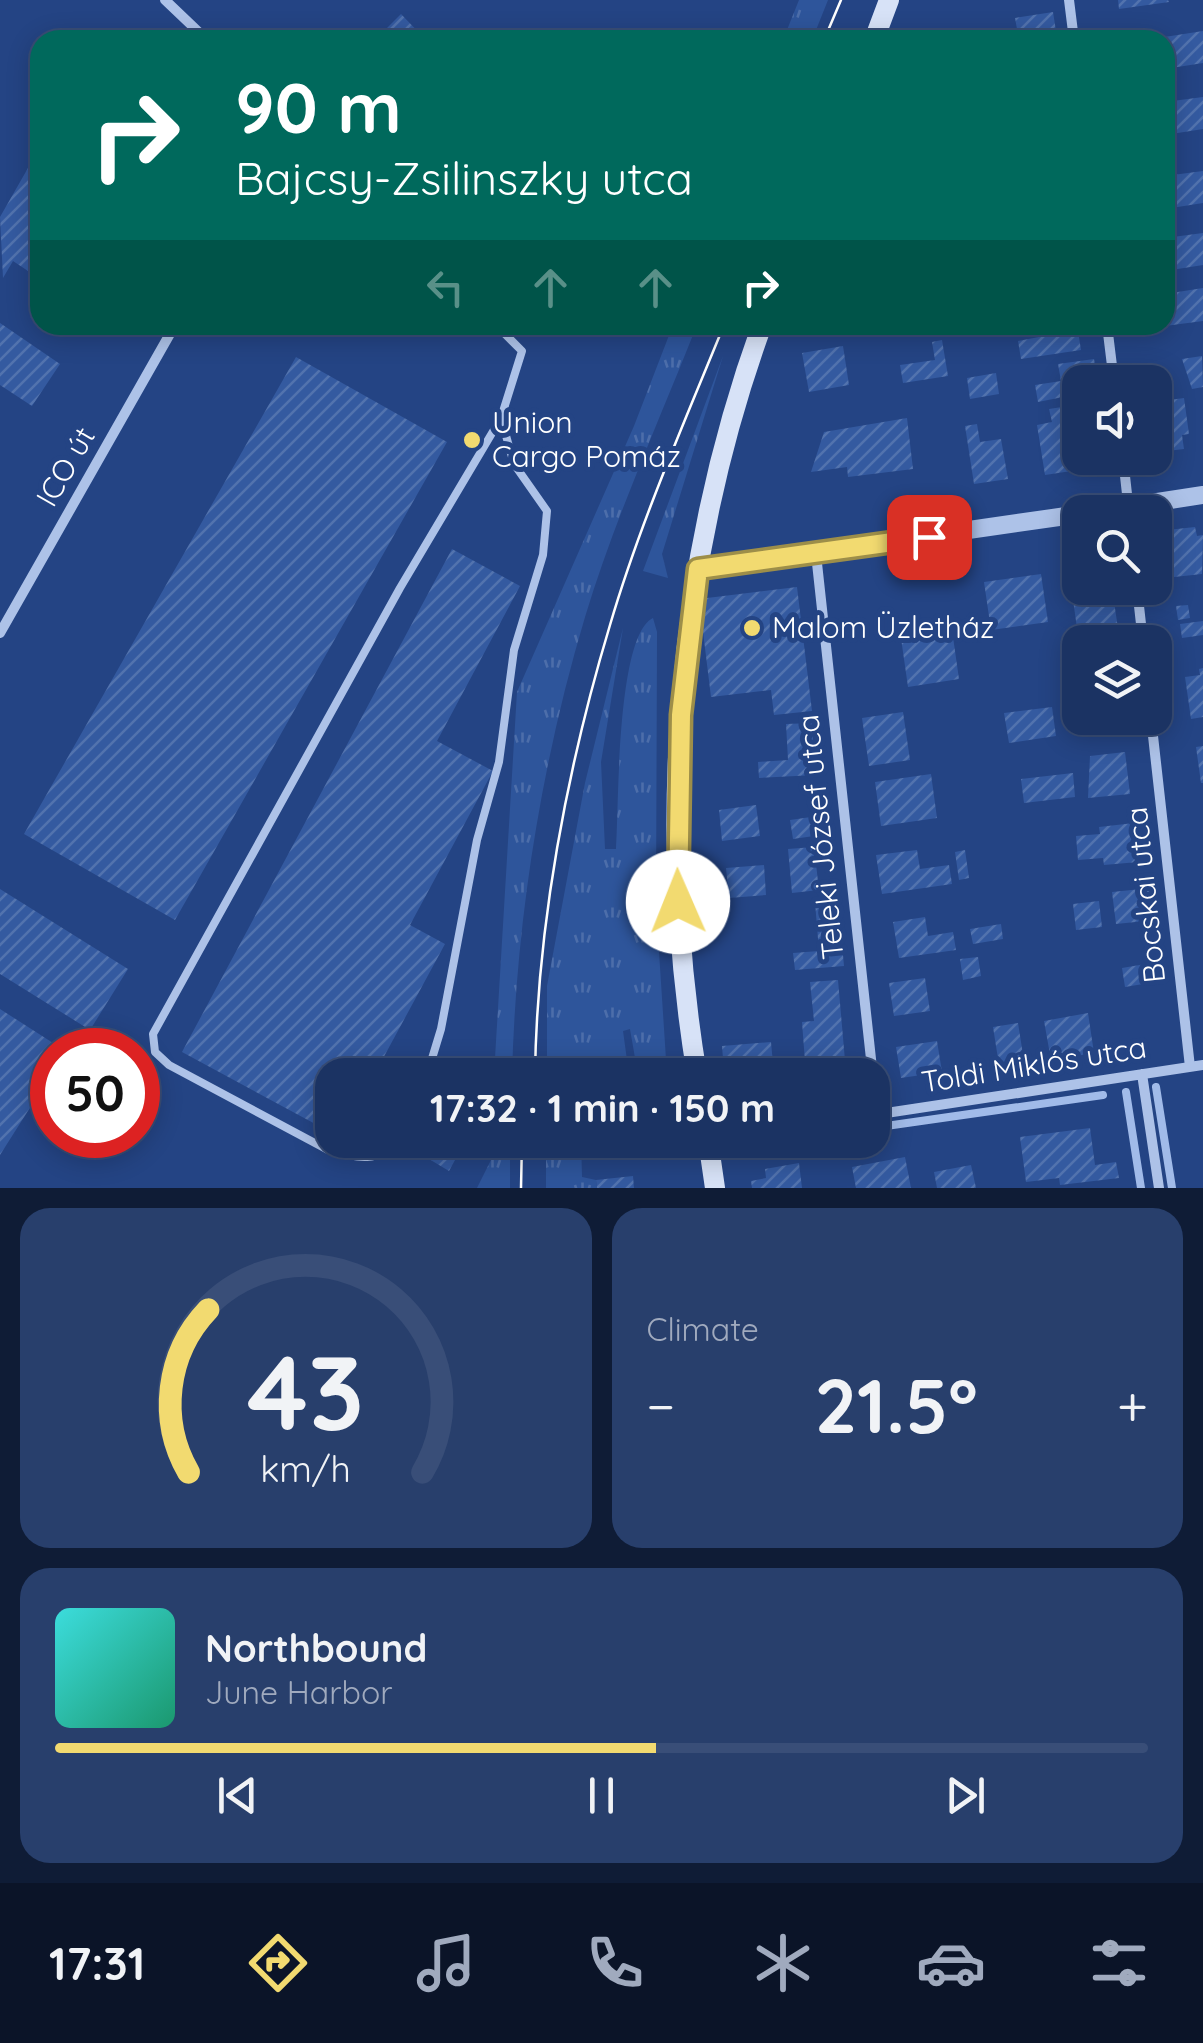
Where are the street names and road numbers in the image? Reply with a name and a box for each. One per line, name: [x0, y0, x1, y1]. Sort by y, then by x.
street label: ICO út: [27, 420, 103, 513]
street label: Teleki József utca: [788, 713, 852, 961]
street label: Bocskai utca: [1117, 805, 1173, 985]
street label: Toldi Miklós utca: [919, 1027, 1149, 1101]

